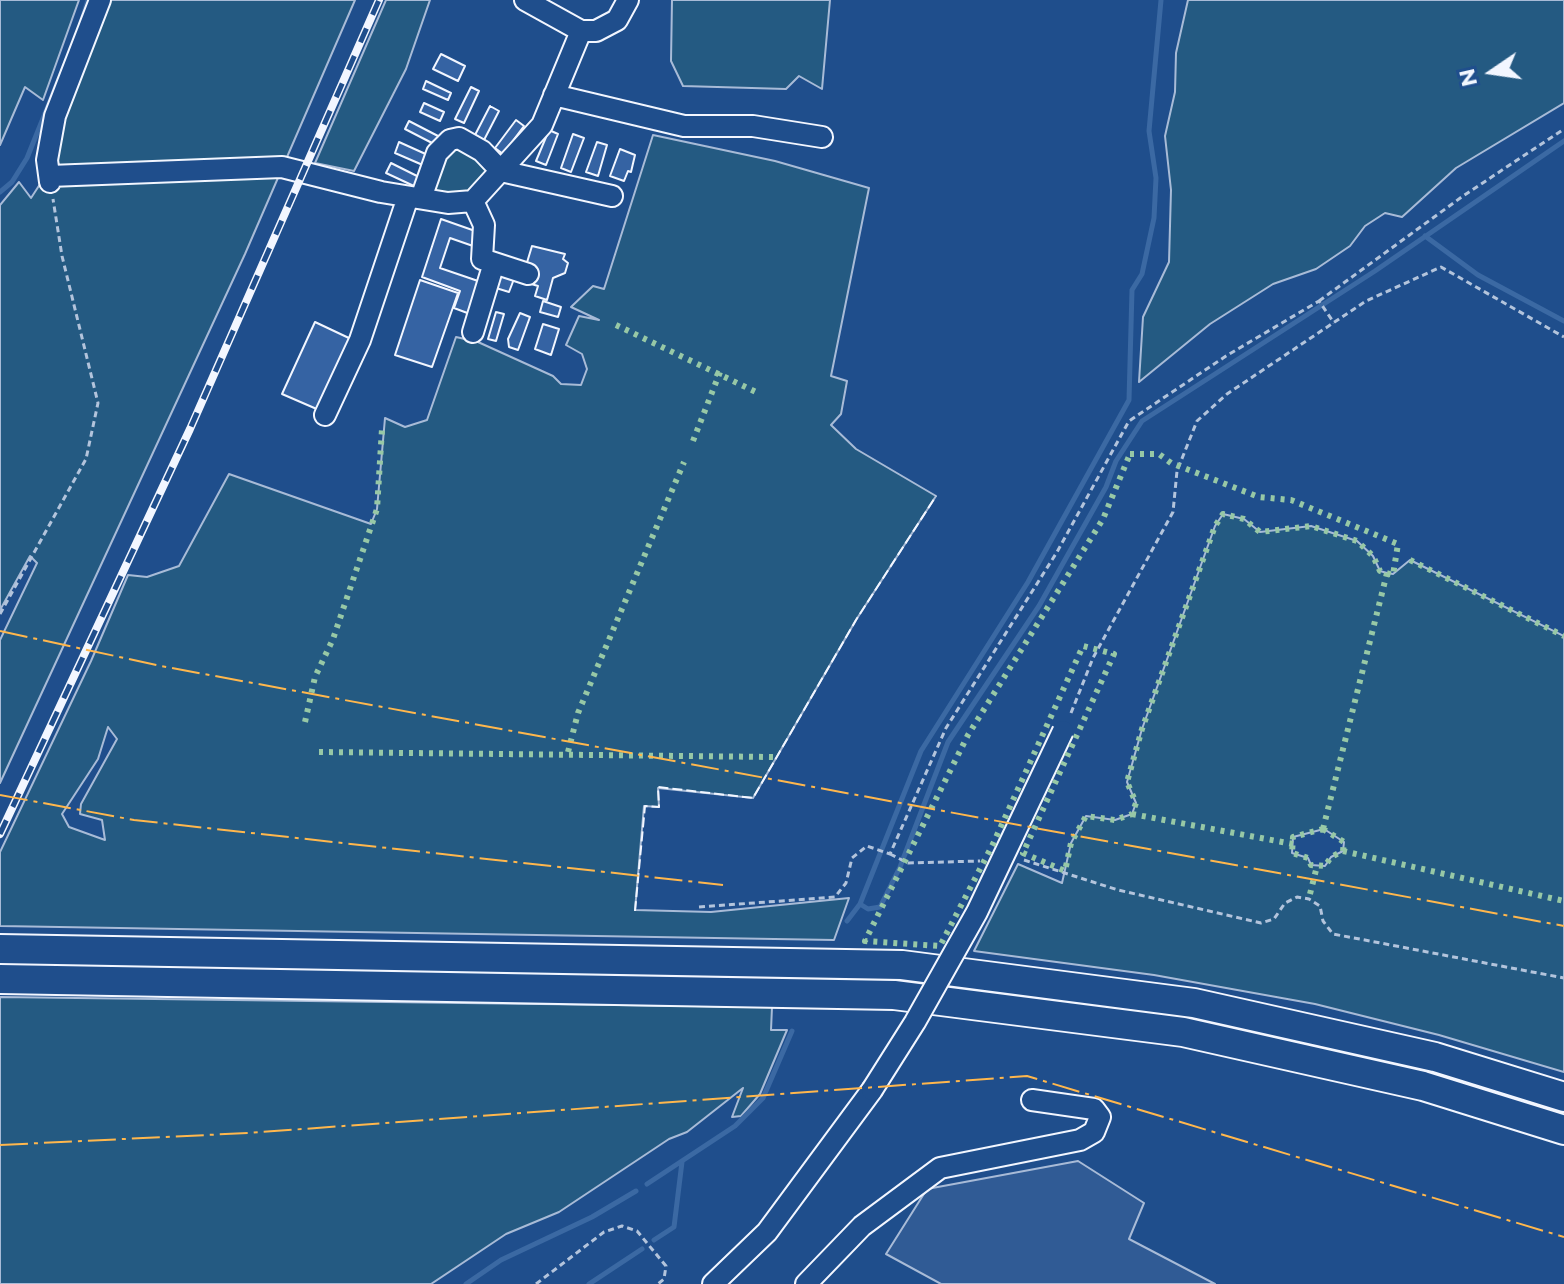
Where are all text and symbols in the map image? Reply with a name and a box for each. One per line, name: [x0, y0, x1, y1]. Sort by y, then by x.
north arrow: [1452, 32, 1532, 112]
text: N: [1453, 66, 1483, 89]

